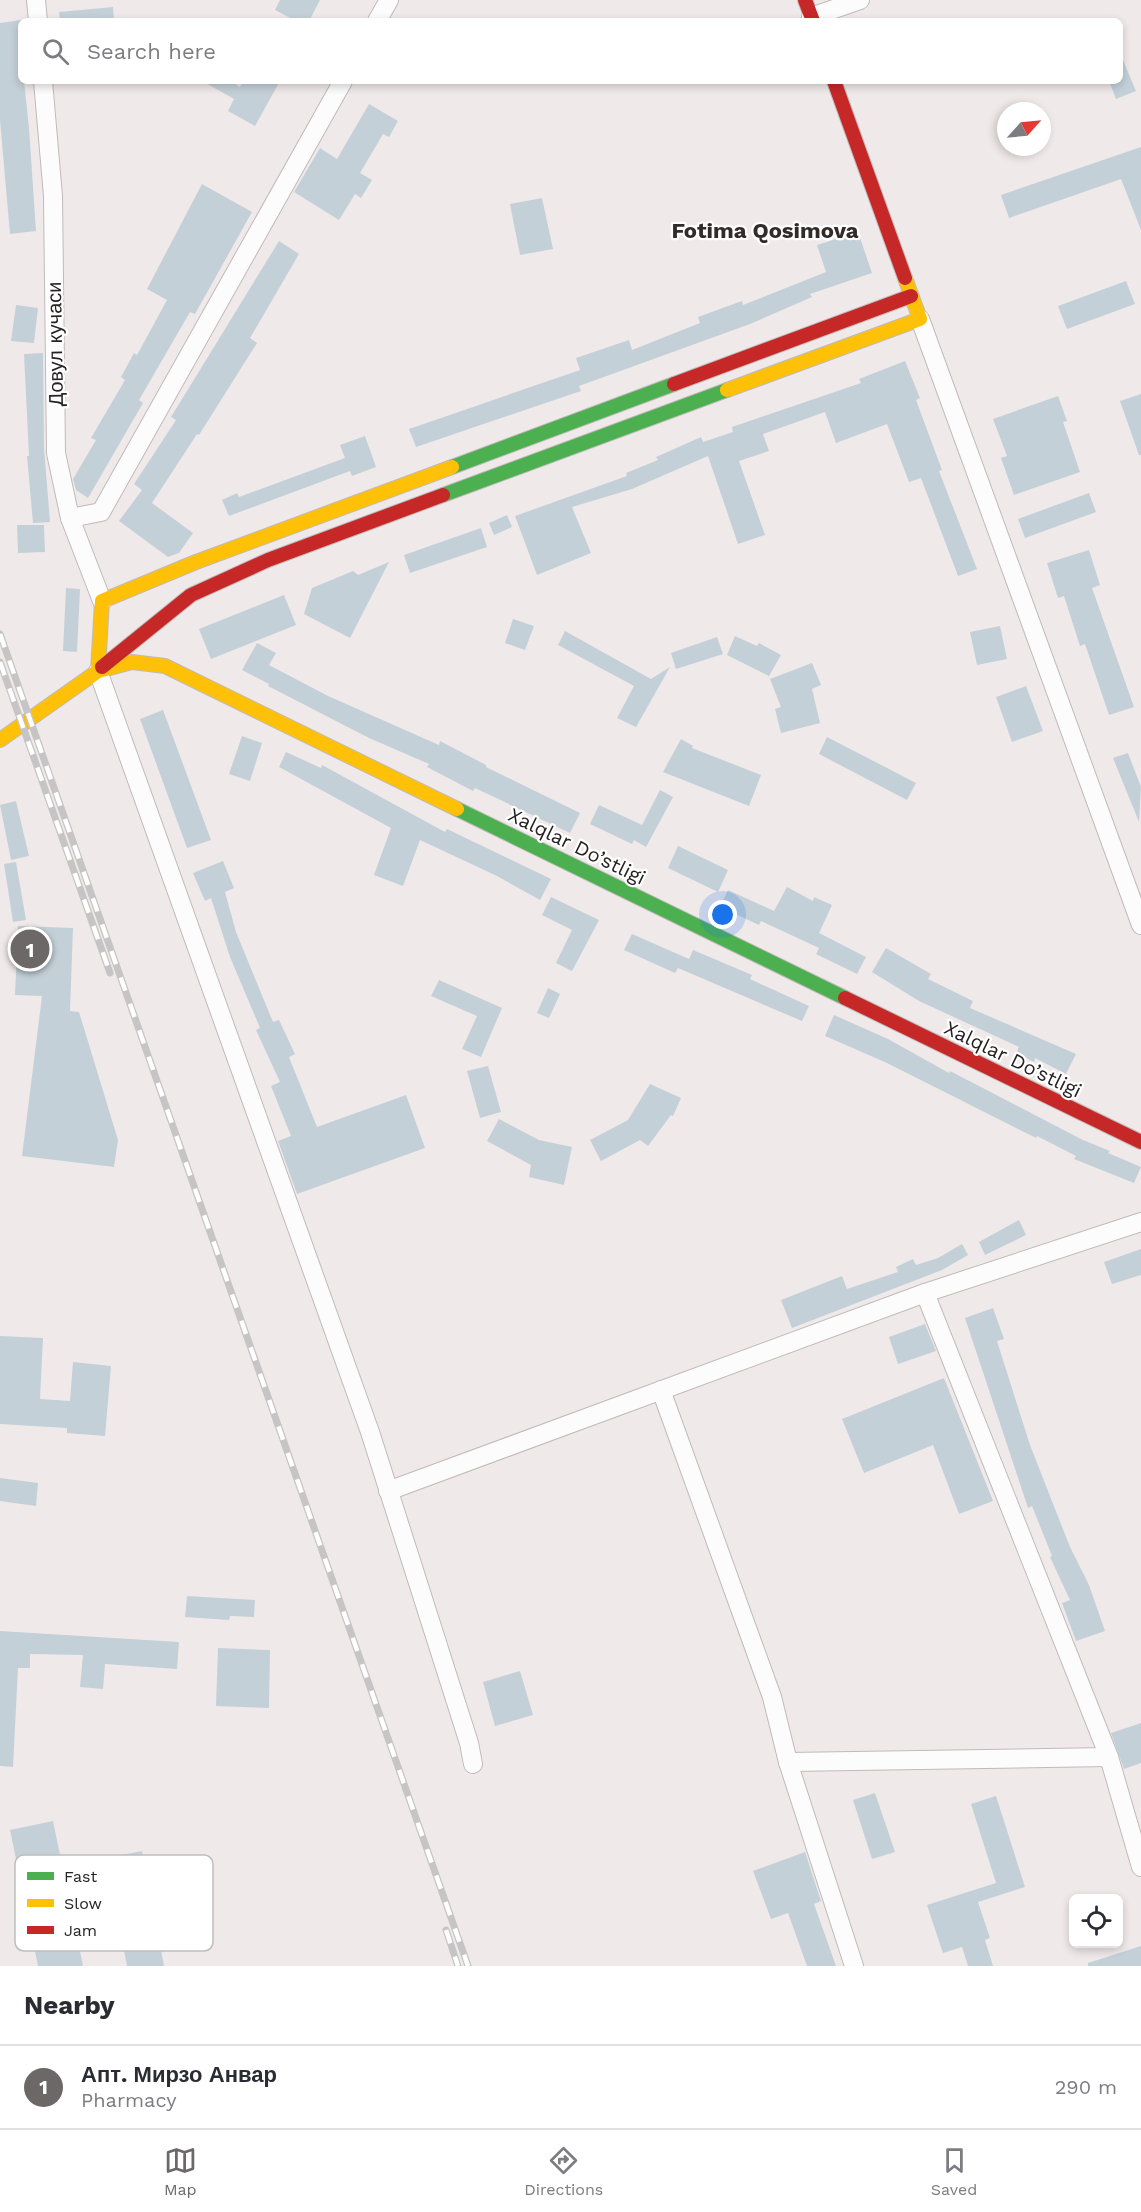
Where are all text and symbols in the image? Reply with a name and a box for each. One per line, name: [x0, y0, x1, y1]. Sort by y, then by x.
search box: [18, 18, 1123, 84]
icon: search: [39, 35, 72, 68]
text: Search here: [87, 39, 216, 64]
north arrow: [997, 102, 1051, 156]
district label: Fotima Qosimova: [671, 218, 859, 243]
street label: Довул кучаси: [42, 281, 68, 407]
street label: Xalqlar Do’stligi: [504, 802, 650, 890]
your location: [708, 900, 737, 929]
pin: 1: [10, 926, 50, 972]
street label: Xalqlar Do’stligi: [940, 1015, 1086, 1103]
legend: [15, 1855, 213, 1951]
text: Fast: [64, 1867, 97, 1886]
text: Slow: [64, 1894, 102, 1913]
map controls: [1069, 1894, 1123, 1948]
button: locate: [1069, 1894, 1123, 1948]
text: Jam: [64, 1921, 97, 1940]
text: Nearby: [24, 1990, 115, 2020]
text: Апт. Мирзо Анвар: [81, 2062, 277, 2087]
text: 1: [39, 2075, 48, 2099]
text: 290 m: [1055, 2075, 1117, 2099]
text: Pharmacy: [81, 2088, 177, 2112]
tab: Map: [164, 2144, 197, 2199]
tab: Directions: [524, 2144, 603, 2199]
tab: Saved: [931, 2144, 977, 2199]

